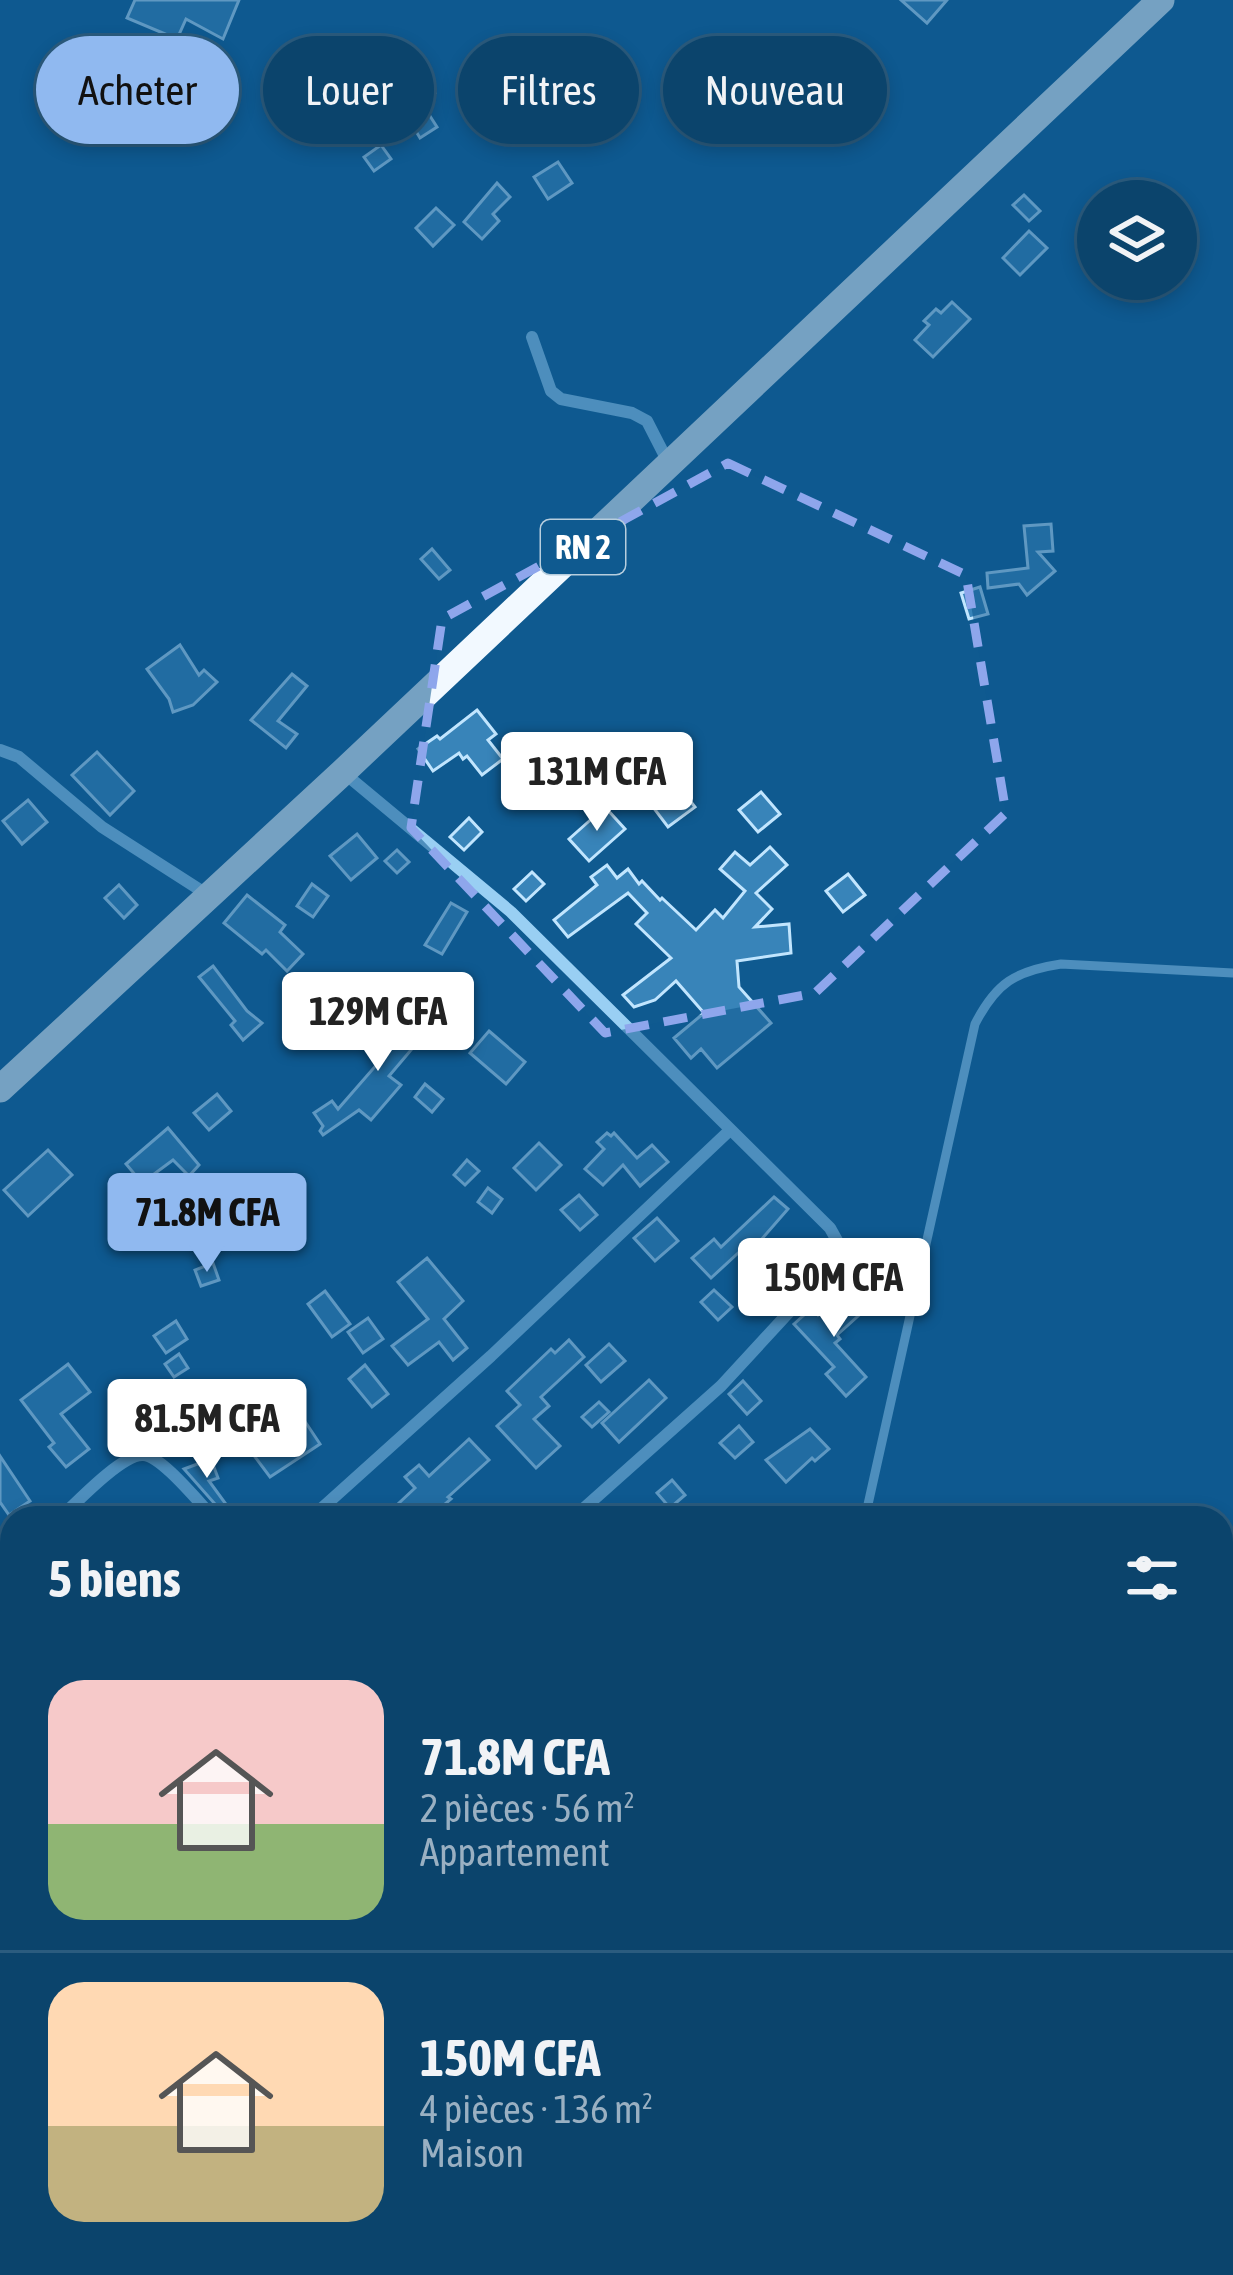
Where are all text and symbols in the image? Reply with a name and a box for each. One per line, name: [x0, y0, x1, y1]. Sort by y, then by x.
chip: Acheter: [36, 36, 239, 144]
chip: Louer: [263, 36, 434, 144]
chip: Filtres: [458, 36, 639, 144]
chip: Nouveau: [663, 36, 887, 144]
map controls: [1077, 180, 1197, 300]
button: layers: [1077, 180, 1197, 300]
road number: RN 2: [541, 520, 625, 574]
pin: 131M CFA: [473, 732, 721, 834]
text: 131M CFA: [528, 749, 666, 793]
pin: 129M CFA: [254, 972, 502, 1074]
text: 129M CFA: [309, 989, 447, 1033]
pin: 71.8M CFA: [70, 1173, 344, 1275]
text: 71.8M CFA: [134, 1190, 280, 1234]
pin: 150M CFA: [710, 1238, 958, 1340]
text: 150M CFA: [765, 1255, 903, 1299]
pin: 81.5M CFA: [70, 1379, 344, 1481]
text: 81.5M CFA: [134, 1396, 280, 1440]
icon: filters: [1119, 1545, 1185, 1611]
text: 5 biens: [48, 1549, 181, 1608]
text: 71.8M CFA: [420, 1727, 610, 1786]
icon: home: [144, 1728, 288, 1872]
text: 2 pièces · 56 m²: [420, 1786, 635, 1830]
text: Appartement: [420, 1830, 610, 1874]
text: 150M CFA: [420, 2028, 601, 2087]
icon: home: [144, 2030, 288, 2174]
text: 4 pièces · 136 m²: [420, 2087, 653, 2131]
text: Maison: [420, 2131, 524, 2175]

